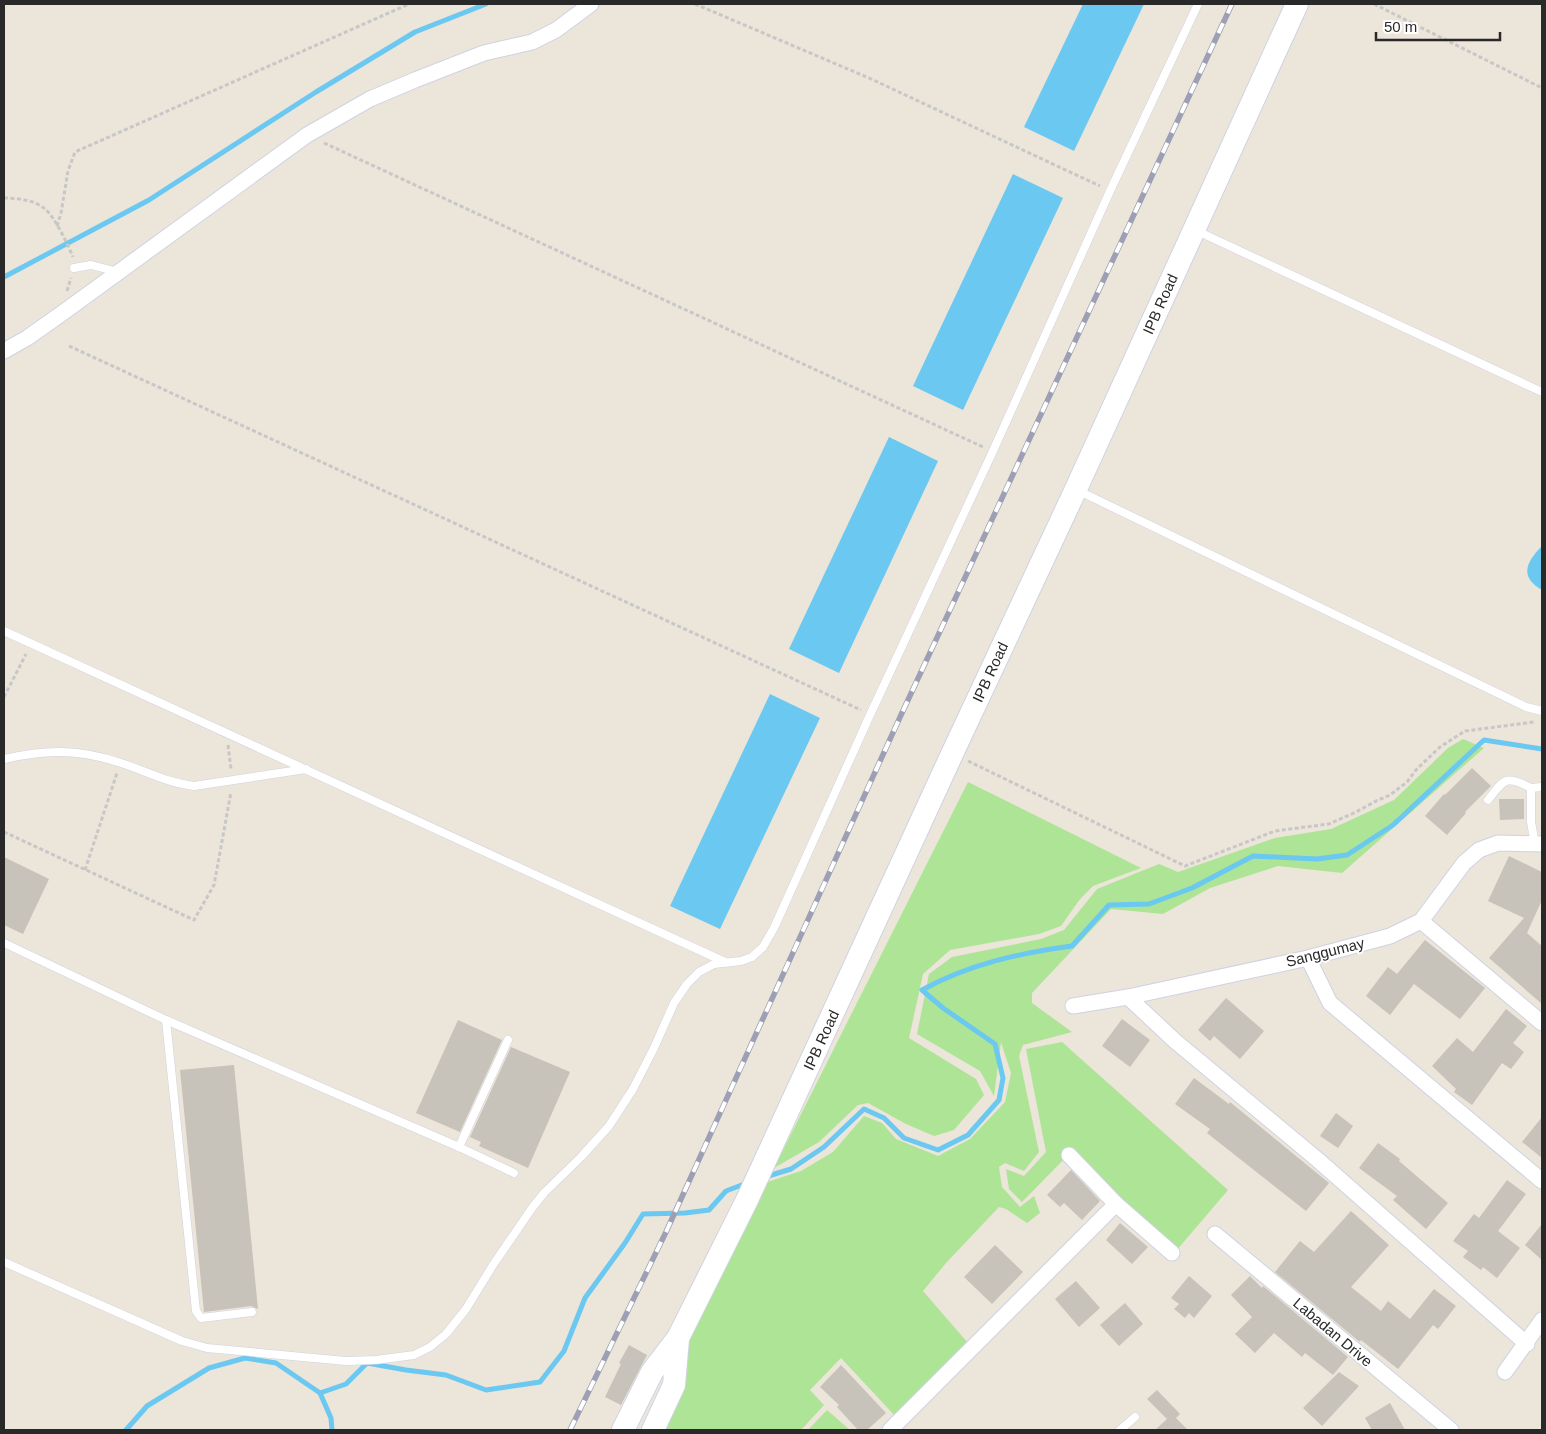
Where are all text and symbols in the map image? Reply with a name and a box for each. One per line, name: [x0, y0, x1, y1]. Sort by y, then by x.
scale bar: [1376, 10, 1500, 42]
text: 50 m: [1384, 18, 1417, 35]
street label: IPB Road: [1139, 271, 1181, 337]
street label: IPB Road: [969, 639, 1011, 705]
street label: Sanggumay: [1284, 934, 1366, 970]
street label: IPB Road: [800, 1007, 842, 1073]
street label: Labadan Drive: [1290, 1294, 1376, 1370]

